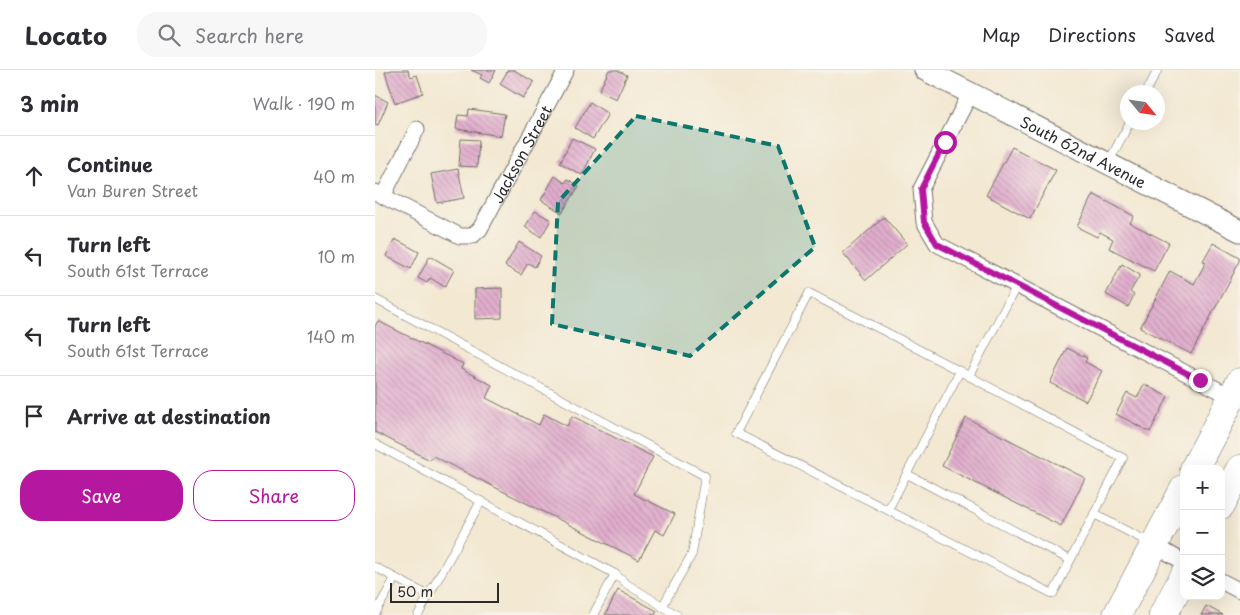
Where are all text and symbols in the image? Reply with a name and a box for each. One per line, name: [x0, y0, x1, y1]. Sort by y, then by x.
search box: [137, 12, 487, 57]
text: Locato: [25, 17, 107, 53]
icon: search: [155, 21, 183, 49]
text: Search here: [195, 21, 304, 49]
text: Map: [982, 21, 1020, 48]
text: Directions: [1048, 21, 1136, 48]
text: Saved: [1164, 21, 1215, 48]
north arrow: [1120, 85, 1165, 130]
text: 3 min: [20, 87, 79, 119]
text: Walk · 190 m: [253, 91, 355, 115]
street label: Jackson Street: [485, 101, 557, 207]
street label: South 62nd Avenue: [1017, 109, 1150, 193]
route start: [934, 131, 957, 154]
text: Continue: [67, 150, 153, 178]
icon: ahead: [20, 162, 48, 190]
text: 40 m: [313, 164, 355, 188]
text: Van Buren Street: [67, 178, 198, 202]
text: Turn left: [67, 230, 151, 258]
icon: left: [20, 242, 48, 270]
text: 10 m: [318, 244, 355, 268]
text: South 61st Terrace: [67, 258, 209, 282]
text: Turn left: [67, 310, 151, 338]
icon: left: [20, 322, 48, 350]
text: 140 m: [307, 324, 355, 348]
text: South 61st Terrace: [67, 338, 209, 362]
route end: [1189, 369, 1212, 392]
icon: arrive: [20, 402, 48, 430]
text: Arrive at destination: [67, 402, 271, 430]
map controls: [1180, 465, 1225, 600]
button: +: [1180, 465, 1225, 510]
button: Save: [20, 470, 183, 521]
button: Share: [193, 470, 355, 521]
button: −: [1180, 510, 1225, 555]
button: layers: [1180, 555, 1225, 600]
scale bar: [390, 580, 499, 603]
text: 50 m: [397, 581, 433, 602]

